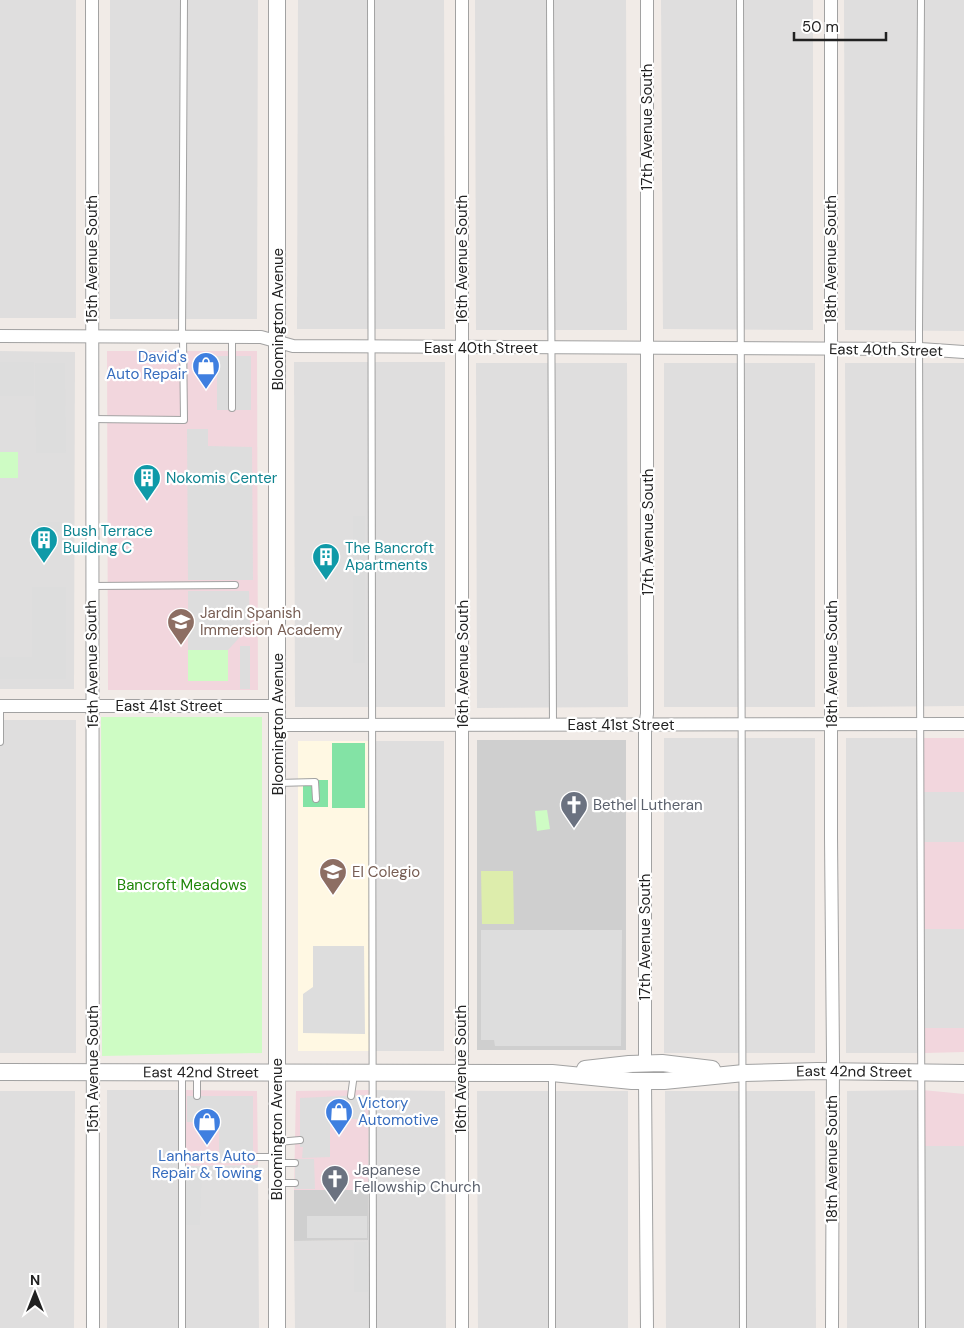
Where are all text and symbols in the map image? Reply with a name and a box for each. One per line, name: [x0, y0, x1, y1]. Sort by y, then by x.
scale bar: [794, 10, 886, 42]
text: 50 m: [802, 17, 839, 37]
street label: 17th Avenue South: [637, 64, 657, 190]
street label: 15th Avenue South: [82, 195, 102, 323]
street label: 16th Avenue South: [452, 195, 472, 323]
street label: 18th Avenue South: [821, 195, 841, 323]
street label: Bloomington Avenue: [268, 248, 288, 390]
street label: East 40th Street: [424, 338, 538, 358]
street label: East 40th Street: [829, 339, 943, 361]
place label: David's Auto Repair: [106, 347, 187, 384]
shop icon: David's Auto Repair: [191, 351, 221, 390]
building icon: Nokomis Center: [132, 463, 162, 502]
place label: Nokomis Center: [166, 468, 278, 488]
street label: 17th Avenue South: [638, 469, 658, 595]
place label: Bush Terrace Building C: [63, 521, 153, 558]
building icon: Bush Terrace Building C: [29, 525, 59, 564]
place label: The Bancroft Apartments: [345, 538, 434, 575]
building icon: The Bancroft Apartments: [311, 542, 341, 581]
street label: 15th Avenue South: [81, 600, 103, 728]
street label: 16th Avenue South: [453, 600, 473, 728]
street label: 18th Avenue South: [822, 600, 842, 728]
place label: Jardin Spanish Immersion Academy: [200, 603, 343, 640]
school or university icon: Jardin Spanish Immersion Academy: [166, 607, 196, 646]
street label: Bloomington Avenue: [268, 653, 288, 795]
street label: East 41st Street: [115, 696, 223, 716]
street label: East 41st Street: [567, 715, 675, 735]
church icon: Bethel Lutheran: [559, 790, 589, 829]
place label: Bethel Lutheran: [593, 795, 703, 815]
school or university icon: El Colegio: [318, 857, 348, 896]
place label: El Colegio: [352, 862, 420, 882]
street label: 17th Avenue South: [635, 874, 655, 1000]
park label: Bancroft Meadows: [117, 875, 247, 895]
street label: 15th Avenue South: [83, 1005, 103, 1133]
street label: 16th Avenue South: [451, 1005, 471, 1133]
street label: Bloomington Avenue: [267, 1058, 287, 1200]
street label: East 42nd Street: [796, 1061, 912, 1082]
street label: East 42nd Street: [143, 1062, 259, 1082]
place label: Victory Automotive: [358, 1093, 438, 1130]
street label: 18th Avenue South: [822, 1095, 842, 1223]
shop icon: Victory Automotive: [324, 1097, 354, 1136]
shop icon: Lanharts Auto Repair & Towing: [192, 1107, 222, 1146]
place label: Lanharts Auto Repair & Towing: [152, 1146, 262, 1183]
place label: Japanese Fellowship Church: [354, 1160, 481, 1197]
church icon: Japanese Fellowship Church: [320, 1164, 350, 1203]
north arrow: [10, 1268, 60, 1318]
text: N: [30, 1271, 40, 1289]

